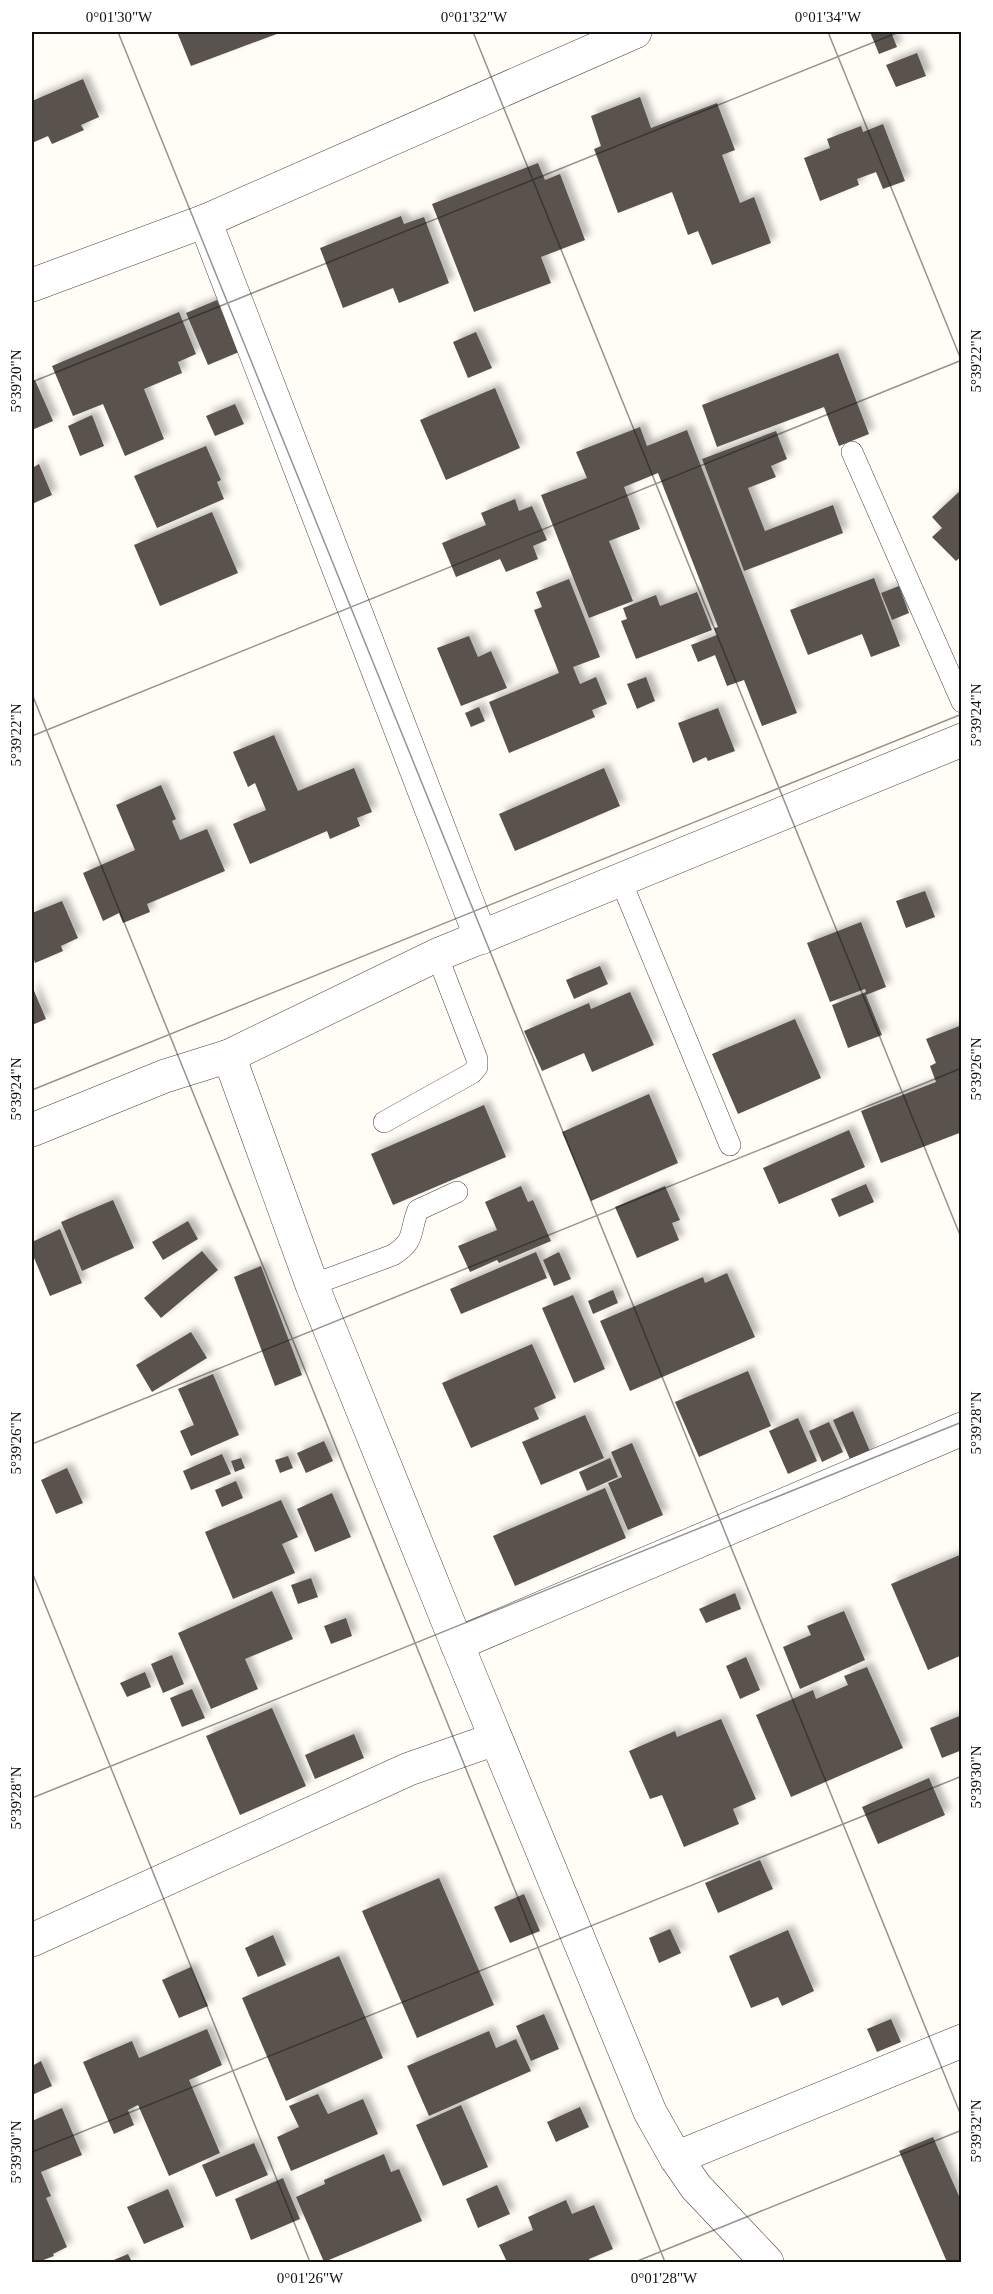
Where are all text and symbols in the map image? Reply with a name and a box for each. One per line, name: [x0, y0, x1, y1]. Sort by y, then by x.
text: 0°01'30"W: [86, 9, 153, 25]
text: 0°01'32"W: [441, 9, 508, 25]
text: 0°01'34"W: [795, 9, 862, 25]
text: 5°39'22"N: [968, 329, 984, 393]
text: 5°39'20"N: [8, 349, 24, 413]
text: 5°39'24"N: [968, 683, 984, 747]
text: 5°39'22"N: [8, 703, 24, 767]
text: 5°39'26"N: [968, 1037, 984, 1101]
text: 5°39'24"N: [8, 1057, 24, 1121]
text: 5°39'28"N: [968, 1391, 984, 1455]
text: 5°39'26"N: [8, 1411, 24, 1475]
text: 5°39'30"N: [968, 1745, 984, 1809]
text: 5°39'28"N: [8, 1766, 24, 1830]
text: 5°39'32"N: [968, 2099, 984, 2163]
text: 5°39'30"N: [8, 2120, 24, 2184]
text: 0°01'26"W: [277, 2270, 344, 2286]
text: 0°01'28"W: [631, 2270, 698, 2286]

